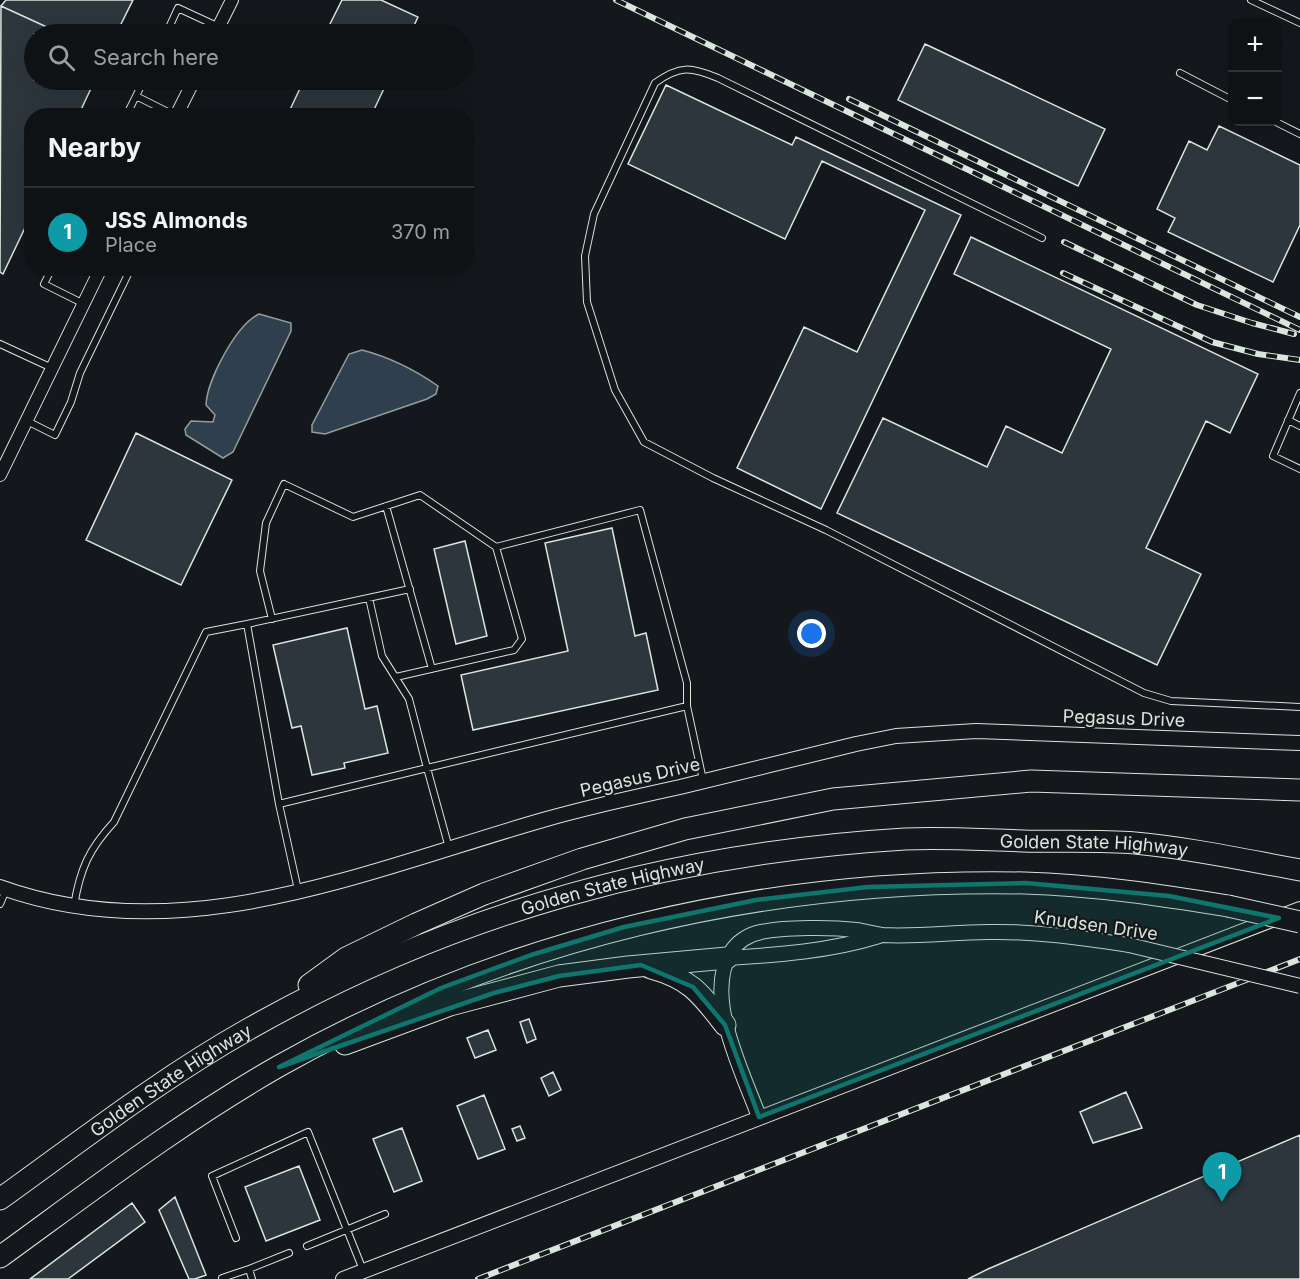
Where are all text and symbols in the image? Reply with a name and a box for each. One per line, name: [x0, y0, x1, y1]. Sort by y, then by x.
map controls: [1228, 18, 1282, 126]
button: +: [1228, 18, 1282, 72]
search box: [24, 24, 474, 90]
icon: search: [45, 41, 78, 74]
text: Search here: [93, 44, 219, 70]
button: −: [1228, 72, 1282, 126]
text: Nearby: [48, 132, 141, 163]
text: JSS Almonds: [105, 207, 248, 233]
text: 1: [63, 220, 72, 244]
text: 370 m: [391, 220, 450, 244]
text: Place: [105, 233, 157, 257]
your location: [797, 619, 826, 648]
street label: Pegasus Drive: [1062, 705, 1186, 731]
street label: Pegasus Drive: [578, 753, 702, 801]
street label: Golden State Highway: [999, 830, 1190, 860]
street label: Golden State Highway: [518, 853, 706, 919]
street label: Knudsen Drive: [1033, 906, 1159, 944]
street label: Golden State Highway: [86, 1019, 255, 1141]
pin: 1: [1202, 1152, 1242, 1202]

